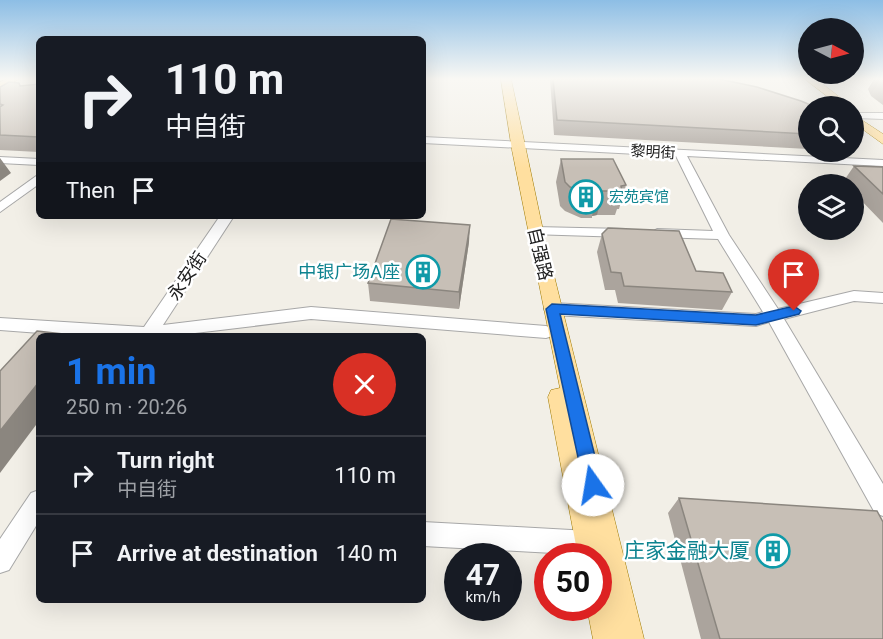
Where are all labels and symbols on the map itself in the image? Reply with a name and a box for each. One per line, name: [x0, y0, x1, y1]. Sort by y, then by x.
north arrow: [798, 18, 864, 84]
street label: 黎明街: [630, 142, 676, 162]
building icon: 宏苑宾馆: [568, 179, 604, 215]
place label: 宏苑宾馆: [609, 188, 669, 206]
street label: 自强路: [524, 225, 557, 283]
street label: 永安街: [163, 247, 210, 304]
pin: [768, 249, 819, 311]
building icon: 中银广场A座: [405, 254, 441, 290]
place label: 中银广场A座: [298, 261, 400, 282]
position arrow: [561, 453, 625, 517]
building icon: 庄家金融大厦: [755, 533, 791, 569]
place label: 庄家金融大厦: [624, 539, 750, 563]
speed limit sign: 50: [534, 543, 612, 621]

